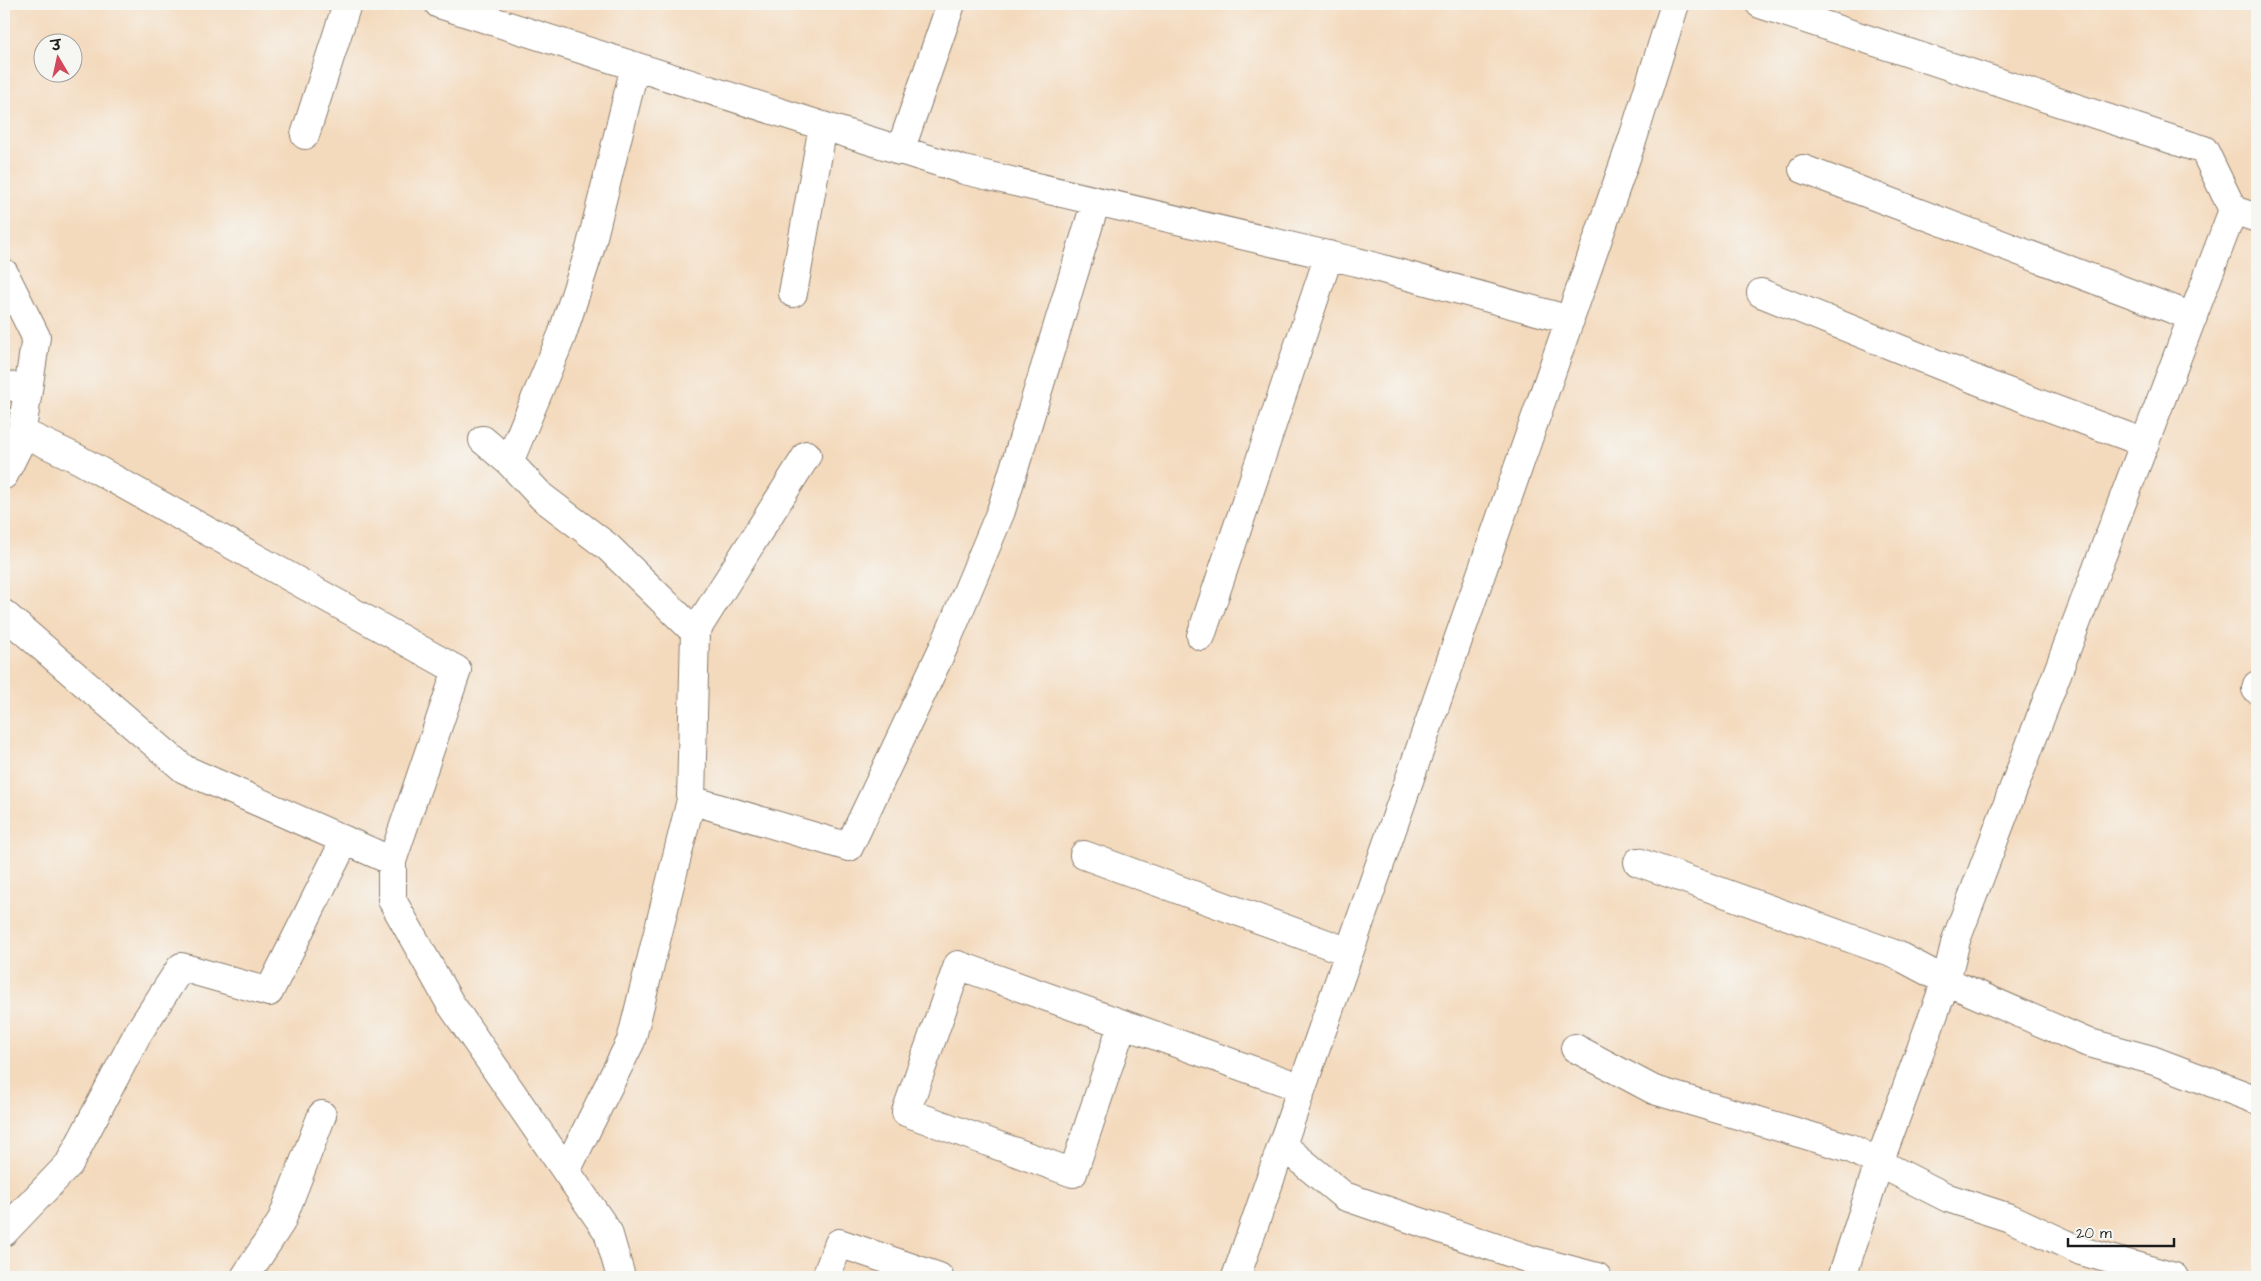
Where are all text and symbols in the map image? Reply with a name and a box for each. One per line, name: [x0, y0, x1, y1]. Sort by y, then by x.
north arrow: [32, 32, 82, 82]
text: उ: [48, 35, 64, 57]
scale bar: [2068, 1216, 2175, 1248]
text: 20 m: [2076, 1223, 2112, 1244]

